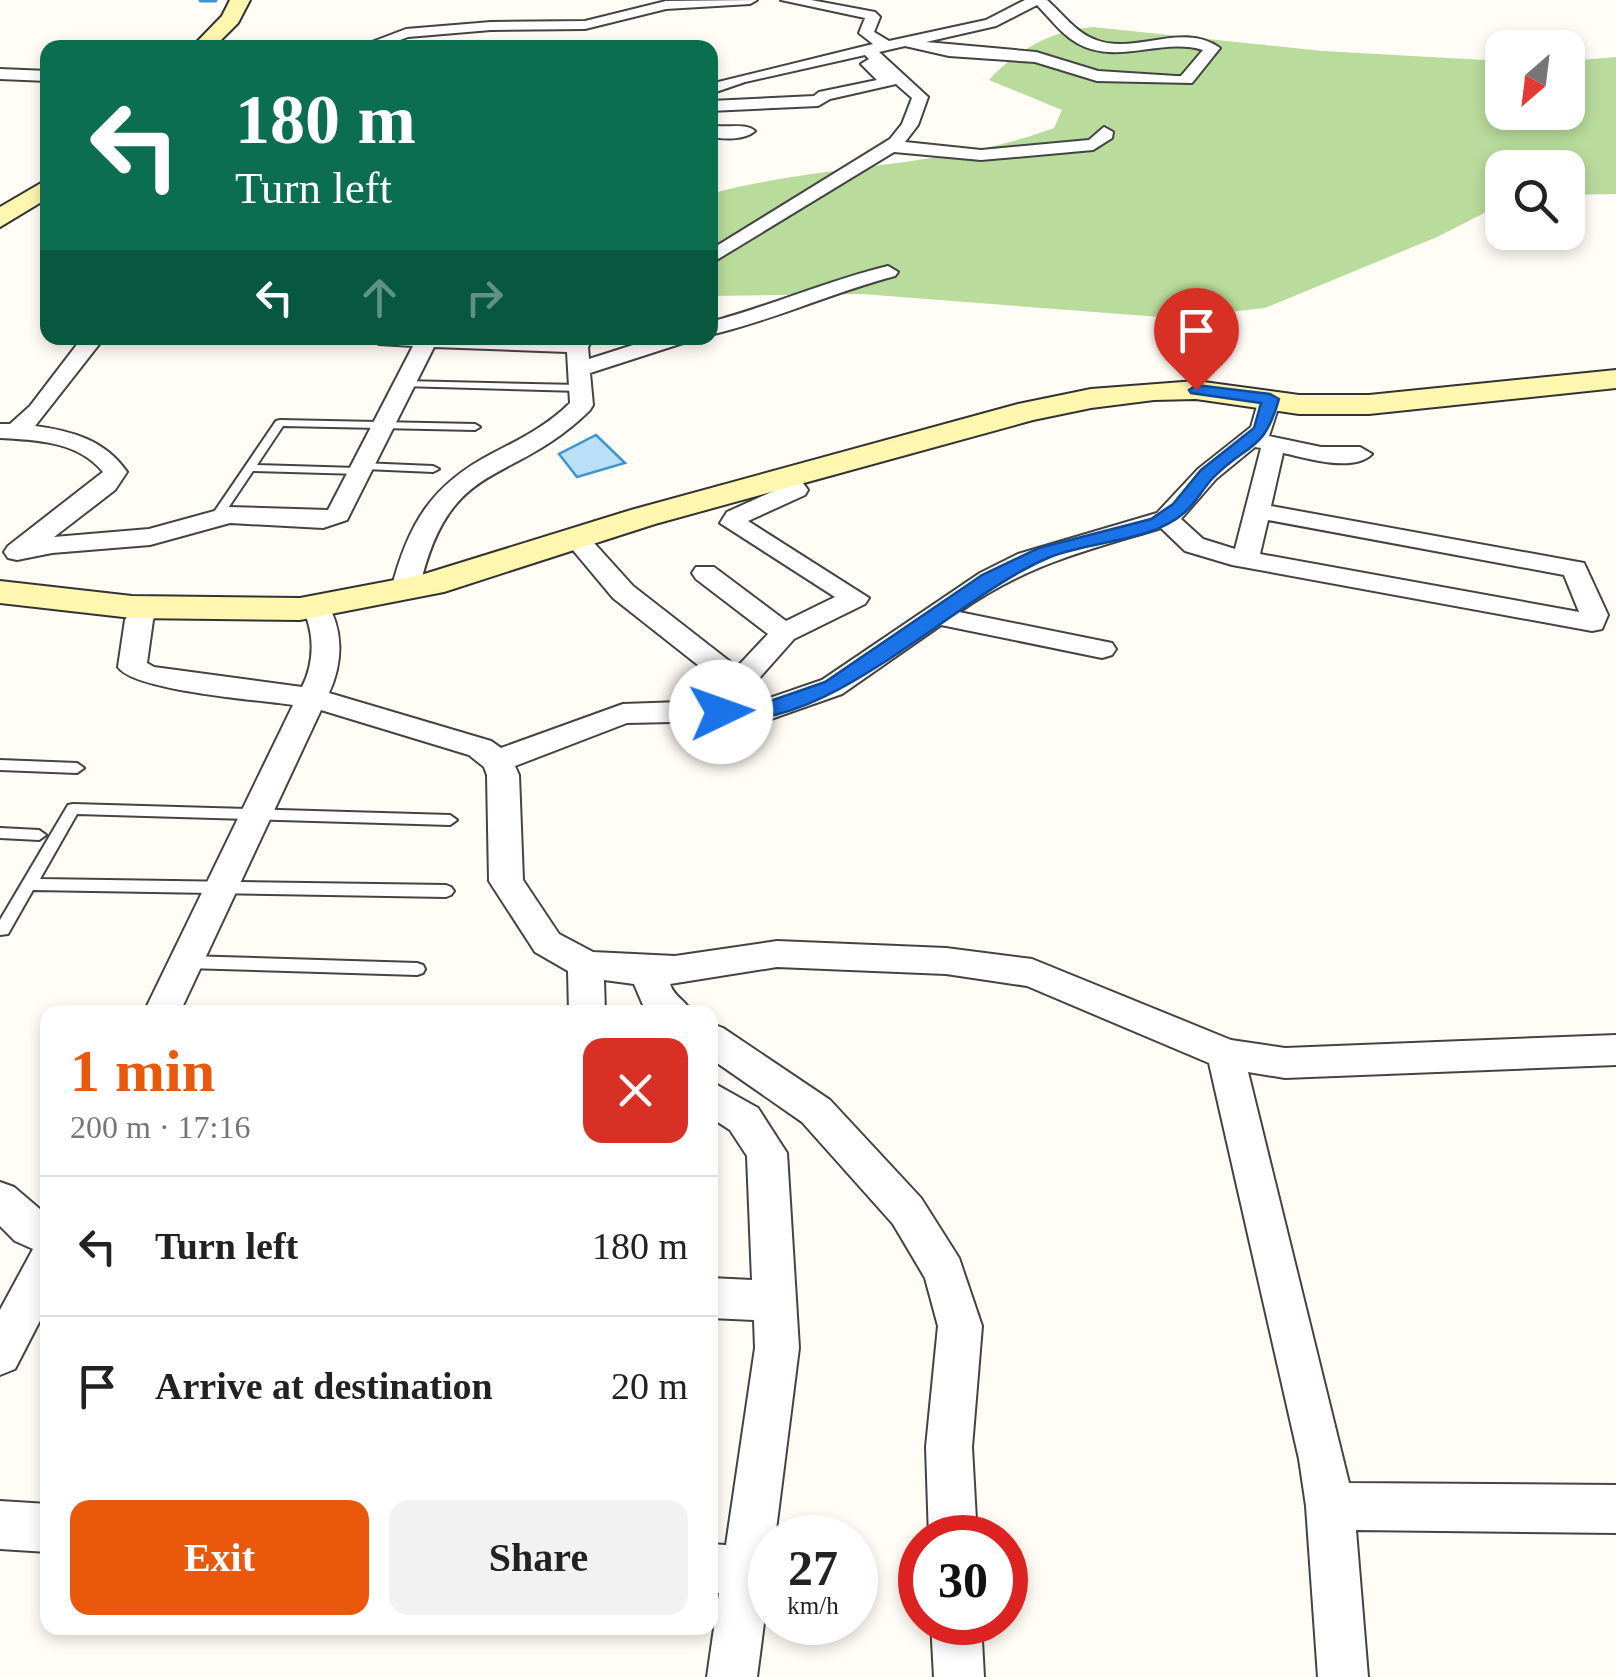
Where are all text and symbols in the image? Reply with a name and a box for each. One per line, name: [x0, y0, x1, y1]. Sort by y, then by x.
north arrow: [1485, 30, 1585, 130]
map controls: [1485, 30, 1585, 250]
icon: left: [70, 80, 200, 210]
text: 180 m: [235, 81, 416, 158]
button: search: [1485, 150, 1585, 250]
text: Turn left: [235, 163, 392, 213]
icon: left: [247, 270, 302, 325]
icon: ahead: [352, 270, 407, 325]
icon: right: [457, 270, 512, 325]
pin: [1154, 288, 1239, 391]
icon: arrive: [1169, 303, 1224, 358]
position arrow: [669, 660, 773, 764]
text: 1 min: [70, 1038, 215, 1104]
button: close: [583, 1038, 688, 1143]
text: 200 m · 17:16: [70, 1109, 250, 1145]
icon: left: [70, 1219, 125, 1274]
text: Turn left: [155, 1225, 298, 1267]
text: 180 m: [592, 1225, 688, 1267]
icon: arrive: [70, 1359, 125, 1414]
text: Arrive at destination: [155, 1365, 493, 1407]
text: 20 m: [611, 1365, 688, 1407]
button: Exit: [70, 1500, 369, 1615]
button: Share: [389, 1500, 688, 1615]
speed limit sign: 30: [898, 1515, 1028, 1645]
text: 27: [788, 1540, 838, 1596]
text: km/h: [787, 1592, 839, 1619]

